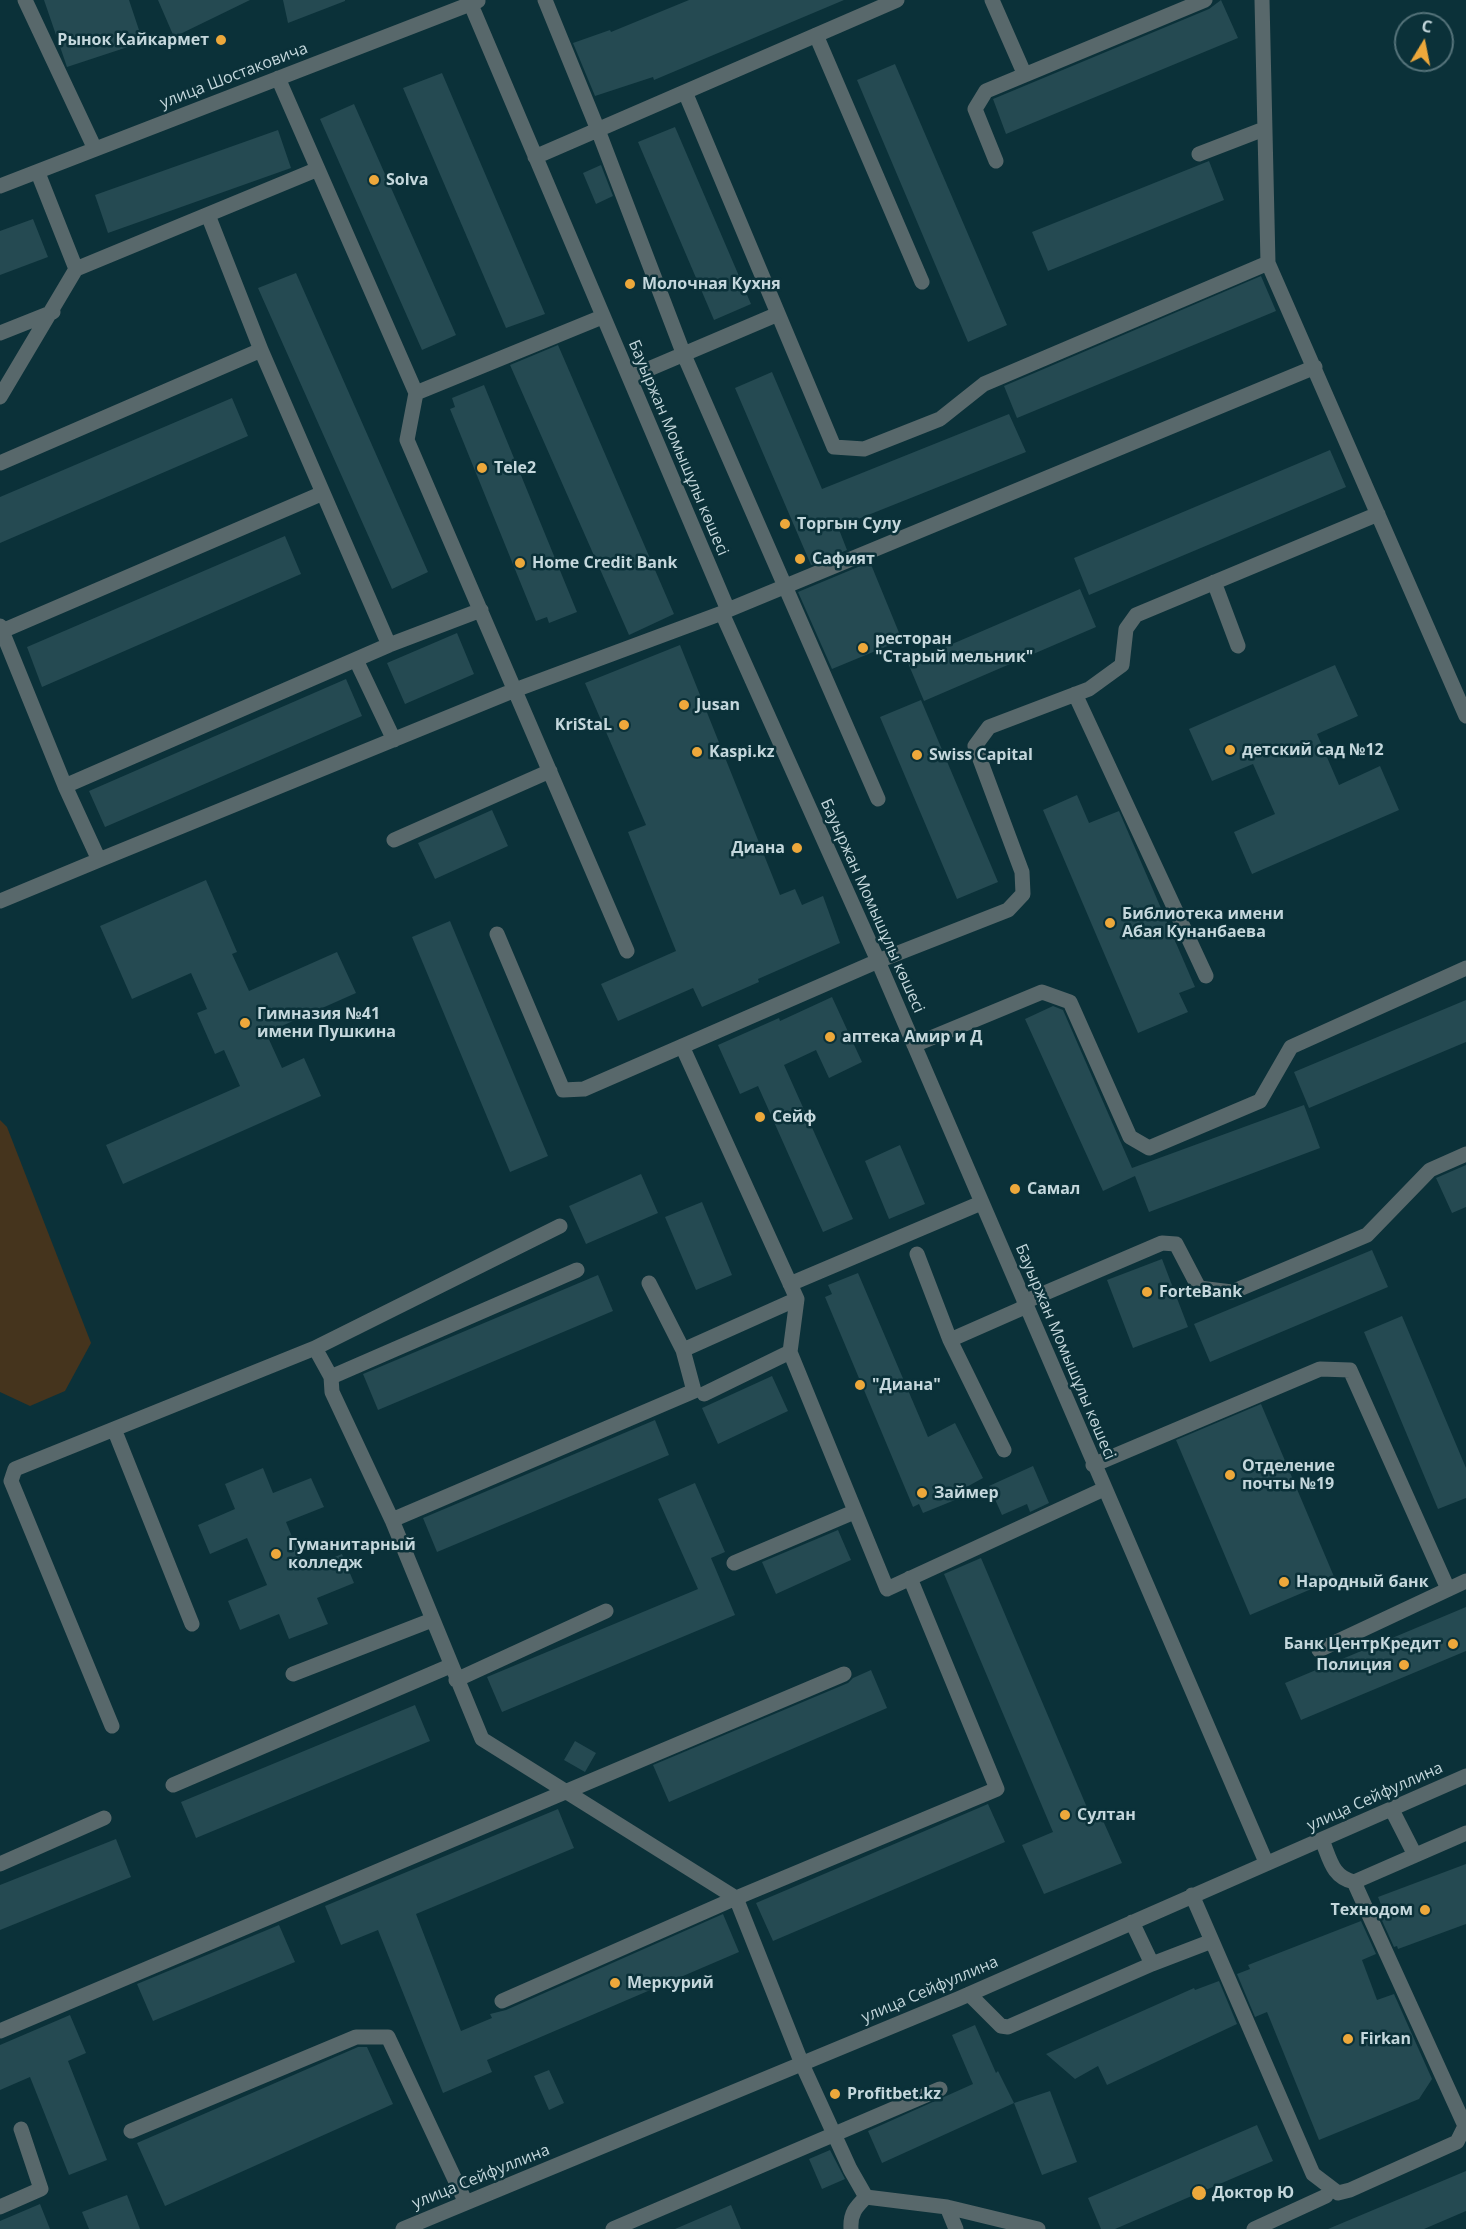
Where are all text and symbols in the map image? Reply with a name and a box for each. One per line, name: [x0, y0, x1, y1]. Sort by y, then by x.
north arrow: [1394, 12, 1454, 72]
text: С: [1420, 15, 1434, 38]
place label: Рынок Кайкармет: [57, 30, 209, 50]
marker: Рынок Кайкармет: [214, 33, 228, 47]
street label: улица Шостаковича: [158, 39, 310, 113]
place label: Solva: [386, 170, 428, 190]
marker: Solva: [367, 173, 381, 187]
place label: Молочная Кухня: [642, 274, 781, 294]
marker: Молочная Кухня: [623, 277, 637, 291]
street label: Бауыржан Момышұлы көшесі: [624, 337, 732, 559]
place label: Tele2: [494, 458, 536, 478]
marker: Tele2: [475, 461, 489, 475]
place label: Торгын Сулу: [797, 514, 901, 534]
marker: Торгын Сулу: [778, 517, 792, 531]
place label: Сафият: [812, 549, 875, 569]
marker: Сафият: [793, 552, 807, 566]
place label: Home Credit Bank: [532, 553, 677, 573]
marker: Home Credit Bank: [513, 556, 527, 570]
place label: ресторан "Старый мельник": [875, 629, 1033, 667]
marker: ресторан "Старый мельник": [856, 641, 870, 655]
place label: Jusan: [696, 695, 740, 715]
marker: Jusan: [677, 698, 691, 712]
place label: KriStaL: [555, 715, 612, 735]
marker: KriStaL: [617, 718, 631, 732]
place label: детский сад №12: [1242, 740, 1384, 760]
place label: Kaspi.kz: [709, 742, 775, 762]
marker: детский сад №12: [1223, 743, 1237, 757]
marker: Kaspi.kz: [690, 745, 704, 759]
place label: Swiss Capital: [929, 745, 1033, 765]
marker: Swiss Capital: [910, 748, 924, 762]
street label: Бауыржан Момышұлы көшесі: [816, 796, 928, 1016]
place label: Диана: [731, 838, 785, 858]
marker: Диана: [790, 841, 804, 855]
place label: Библиотека имени Абая Кунанбаева: [1122, 904, 1284, 942]
marker: Библиотека имени Абая Кунанбаева: [1103, 916, 1117, 930]
place label: Гимназия №41 имени Пушкина: [257, 1004, 396, 1042]
marker: Гимназия №41 имени Пушкина: [238, 1016, 252, 1030]
place label: аптека Амир и Д: [842, 1027, 982, 1047]
marker: аптека Амир и Д: [823, 1030, 837, 1044]
place label: Сейф: [772, 1107, 816, 1127]
marker: Сейф: [753, 1110, 767, 1124]
place label: Самал: [1027, 1179, 1080, 1199]
marker: Самал: [1008, 1182, 1022, 1196]
street label: Бауыржан Момышұлы көшесі: [1011, 1241, 1119, 1463]
place label: ForteBank: [1159, 1282, 1242, 1302]
marker: ForteBank: [1140, 1285, 1154, 1299]
place label: "Диана": [872, 1375, 941, 1395]
marker: "Диана": [853, 1378, 867, 1392]
place label: Отделение почты №19: [1242, 1456, 1335, 1494]
marker: Отделение почты №19: [1223, 1468, 1237, 1482]
place label: Займер: [934, 1483, 999, 1503]
marker: Займер: [915, 1486, 929, 1500]
place label: Гуманитарный колледж: [288, 1535, 416, 1573]
marker: Гуманитарный колледж: [269, 1547, 283, 1561]
place label: Народный банк: [1296, 1572, 1429, 1592]
marker: Народный банк: [1277, 1575, 1291, 1589]
place label: Банк ЦентрКредит: [1284, 1634, 1441, 1654]
marker: Банк ЦентрКредит: [1446, 1637, 1460, 1651]
place label: Полиция: [1316, 1655, 1392, 1675]
marker: Полиция: [1397, 1658, 1411, 1672]
street label: улица Сейфуллина: [1304, 1758, 1446, 1836]
place label: Султан: [1077, 1805, 1136, 1825]
marker: Султан: [1058, 1808, 1072, 1822]
place label: Технодом: [1330, 1900, 1413, 1920]
marker: Технодом: [1418, 1903, 1432, 1917]
street label: улица Сейфуллина: [859, 1953, 1001, 2027]
place label: Меркурий: [627, 1973, 714, 1993]
marker: Меркурий: [608, 1976, 622, 1990]
place label: Firkan: [1360, 2029, 1411, 2049]
marker: Firkan: [1341, 2032, 1355, 2046]
place label: Profitbet.kz: [847, 2084, 941, 2104]
marker: Profitbet.kz: [828, 2087, 842, 2101]
street label: улица Сейфуллина: [409, 2141, 553, 2213]
place label: Доктор Ю: [1212, 2183, 1294, 2203]
marker: Доктор Ю: [1190, 2184, 1208, 2202]

